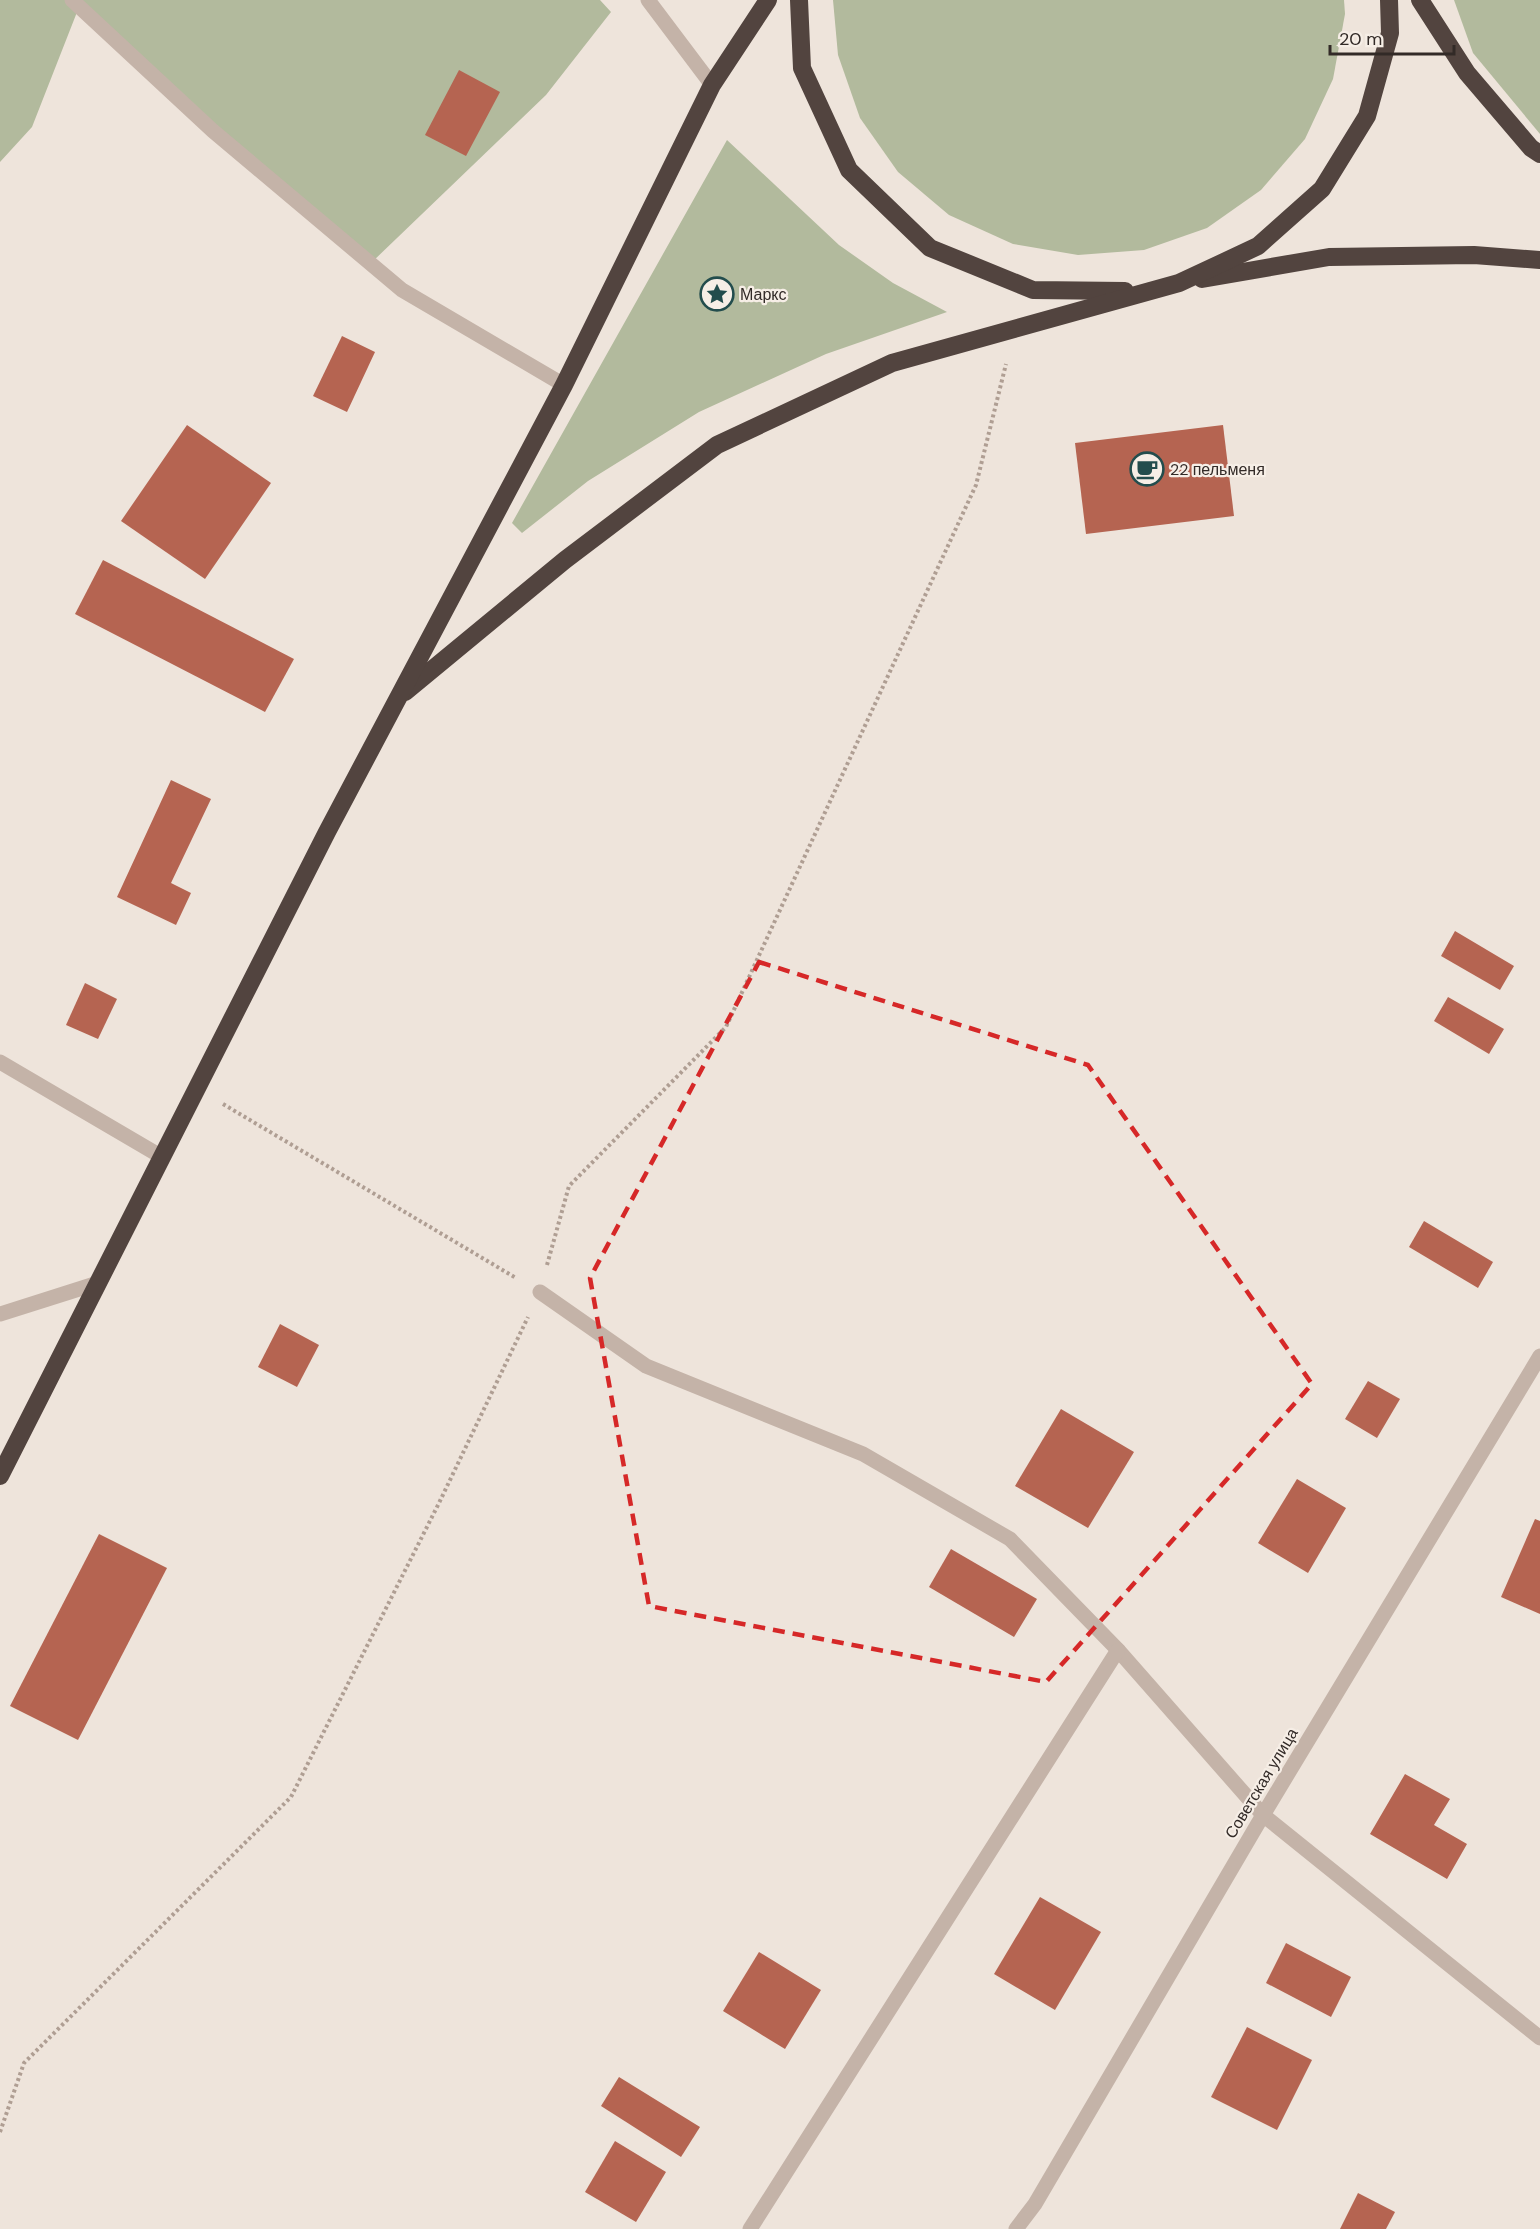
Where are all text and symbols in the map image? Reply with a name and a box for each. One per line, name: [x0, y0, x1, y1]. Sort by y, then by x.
scale bar: [1330, 18, 1454, 56]
text: 20 m: [1339, 27, 1382, 51]
place icon: Маркс: [699, 276, 735, 312]
place label: Маркс: [740, 284, 786, 305]
cafe icon: 22 пельменя: [1129, 451, 1165, 487]
place label: 22 пельменя: [1170, 459, 1265, 480]
street label: Советская улица: [1220, 1724, 1303, 1842]

